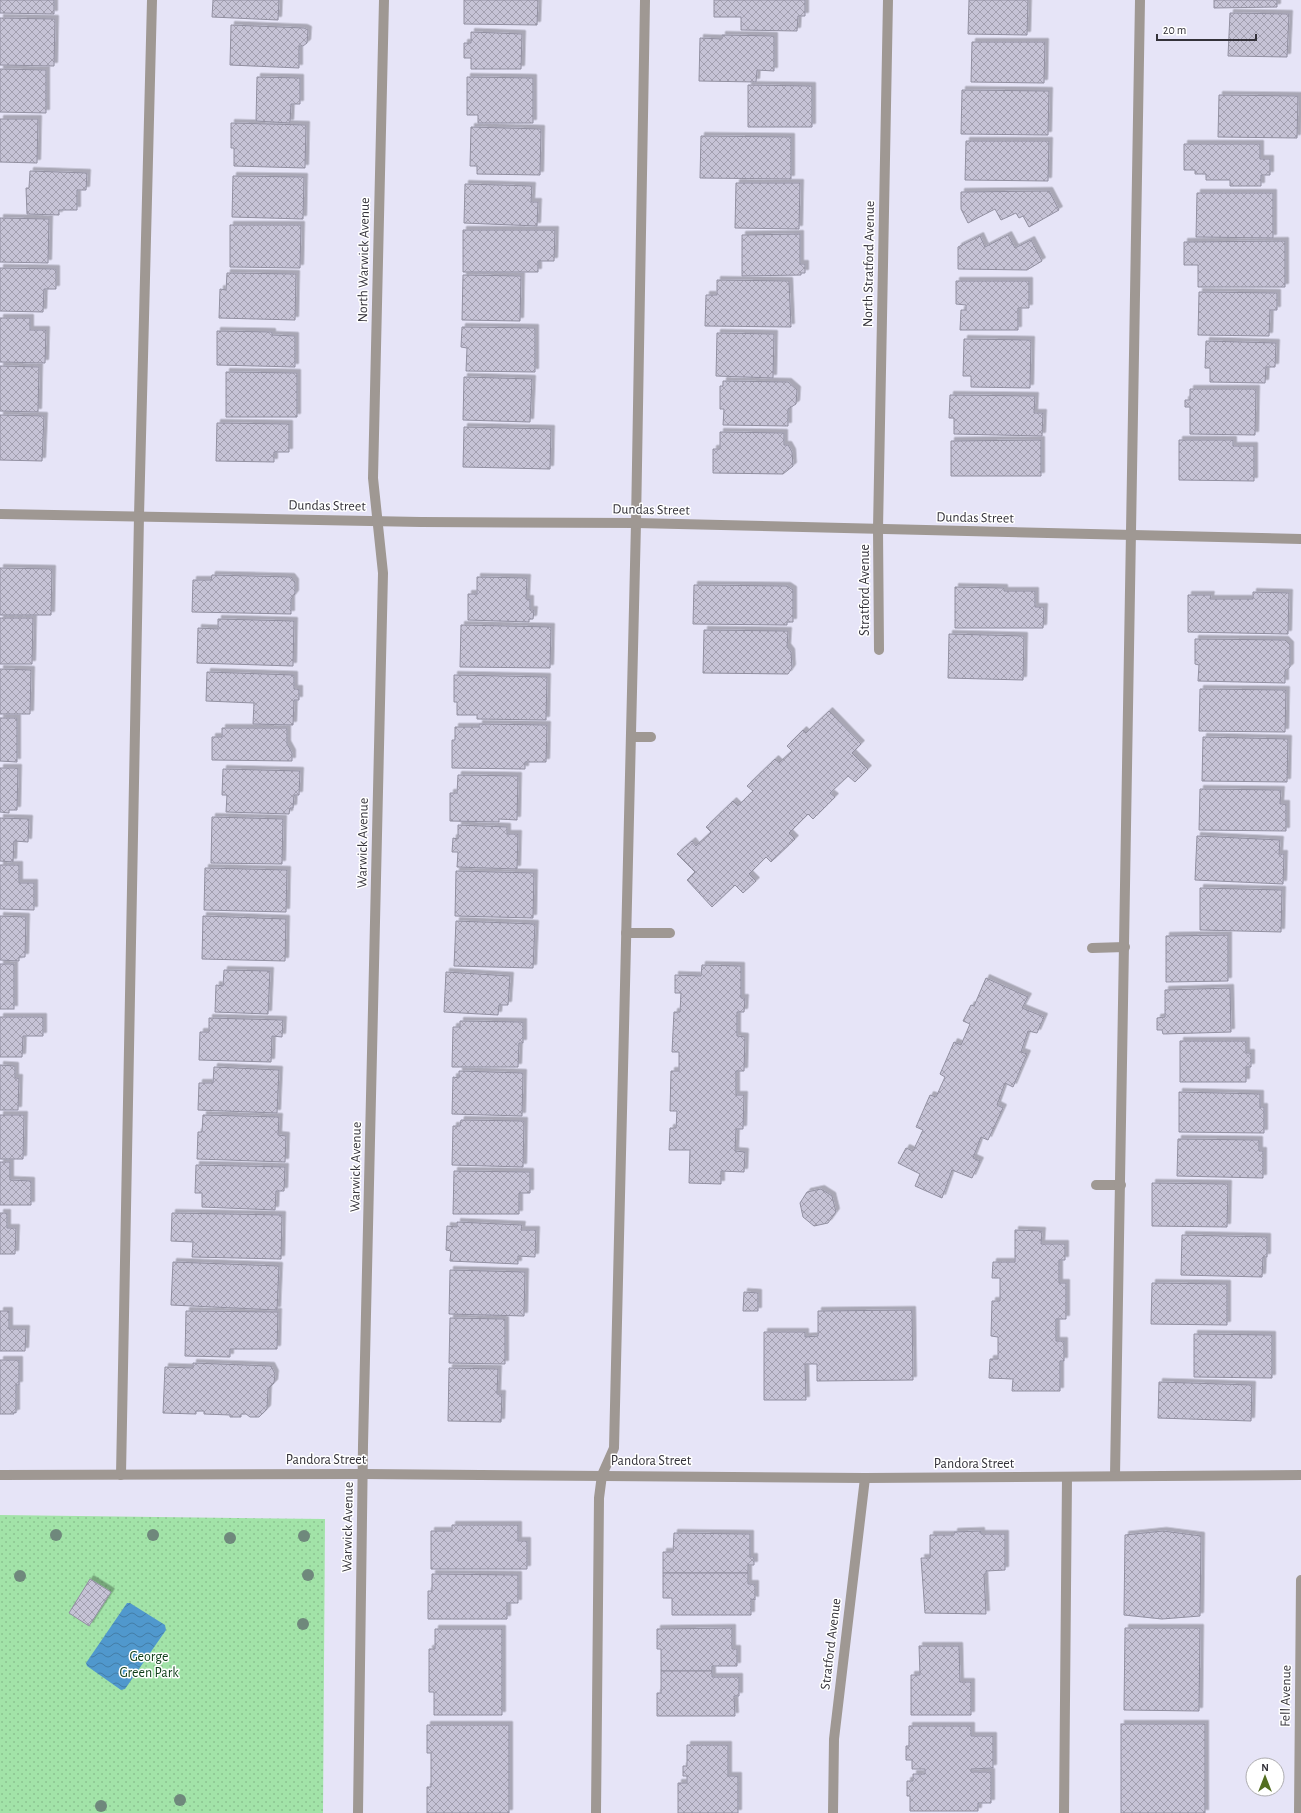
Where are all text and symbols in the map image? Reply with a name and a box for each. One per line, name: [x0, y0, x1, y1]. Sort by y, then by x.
scale bar: [1157, 16, 1256, 42]
text: 20 m: [1163, 24, 1186, 36]
street label: North Warwick Avenue: [356, 197, 372, 323]
street label: North Stratford Avenue: [861, 201, 877, 327]
street label: Dundas Street: [288, 498, 366, 514]
street label: Dundas Street: [612, 502, 690, 518]
street label: Dundas Street: [936, 510, 1014, 526]
street label: Stratford Avenue: [858, 544, 872, 636]
street label: Warwick Avenue: [355, 798, 371, 888]
street label: Warwick Avenue: [348, 1122, 364, 1212]
street label: Pandora Street: [286, 1453, 367, 1467]
street label: Pandora Street: [611, 1454, 692, 1468]
street label: Pandora Street: [934, 1457, 1015, 1471]
street label: Warwick Avenue: [340, 1482, 356, 1572]
street label: Stratford Avenue: [818, 1597, 844, 1691]
park label: George Green Park: [119, 1650, 179, 1680]
street label: Fell Avenue: [1278, 1665, 1294, 1727]
north arrow: [1245, 1757, 1285, 1797]
text: N: [1261, 1762, 1269, 1773]

